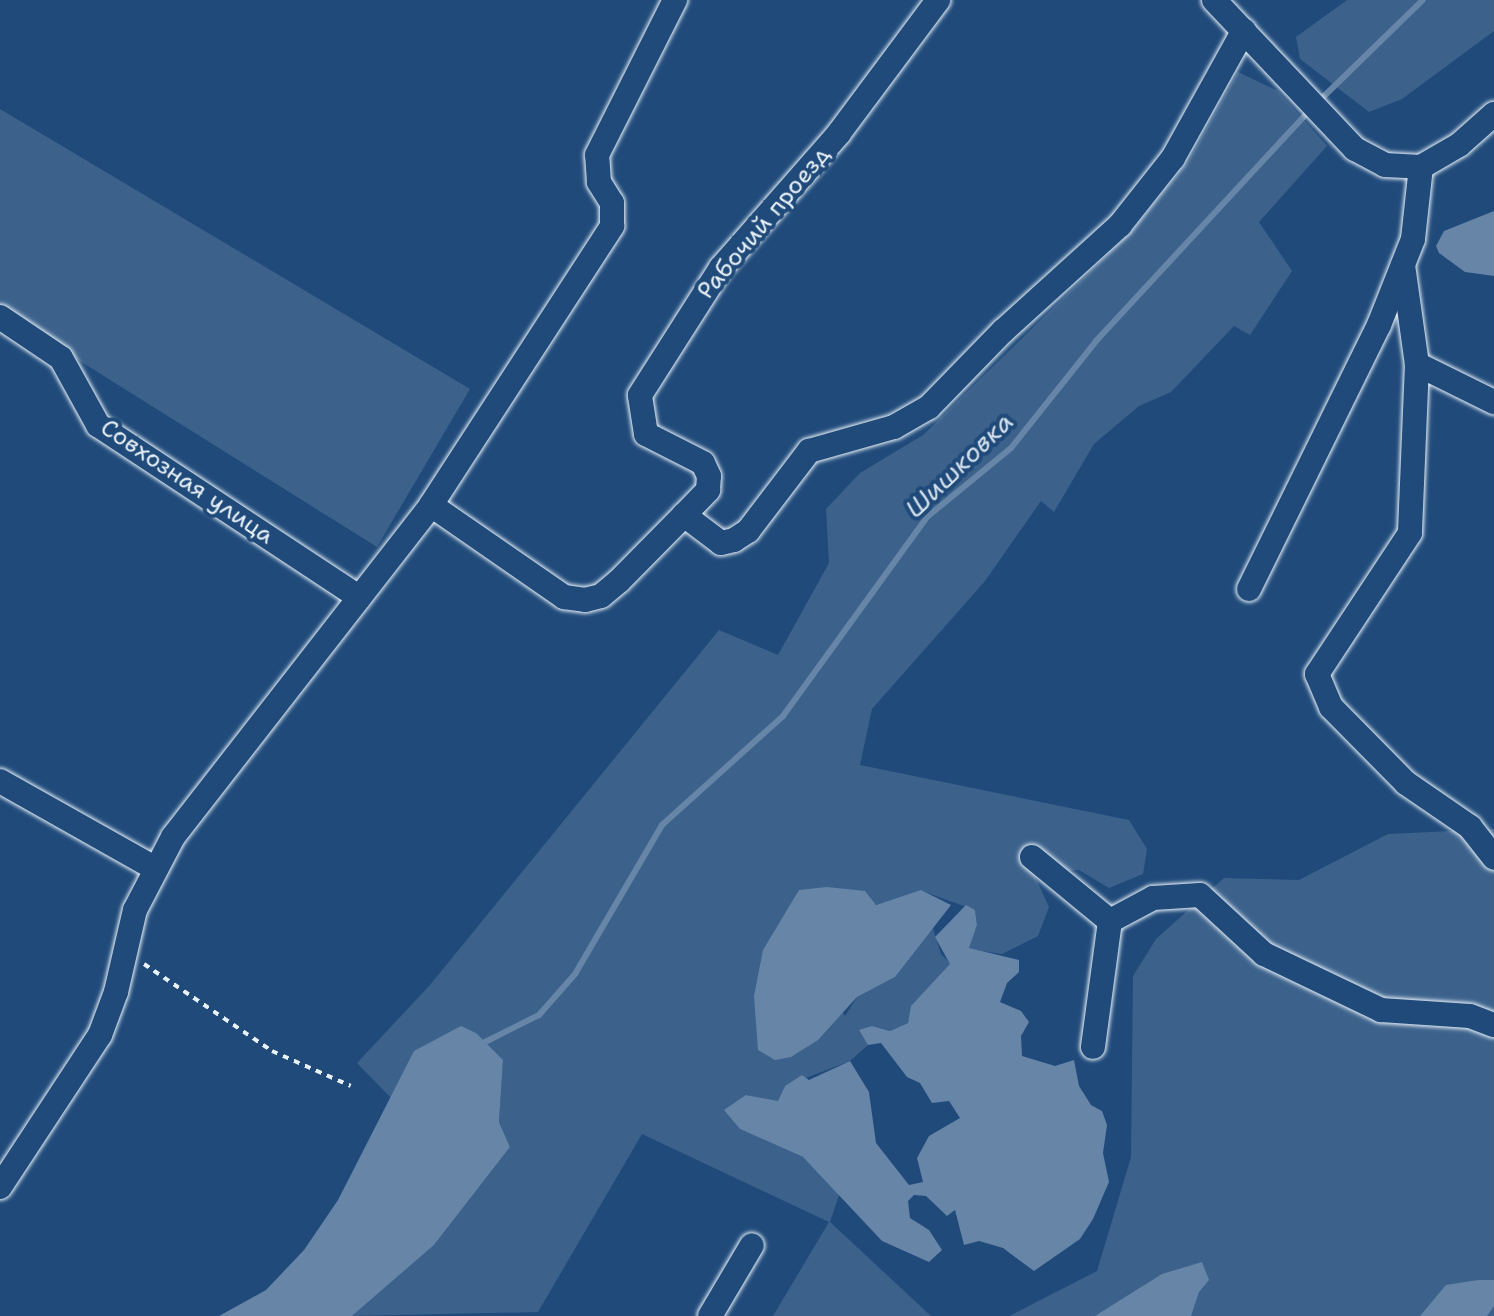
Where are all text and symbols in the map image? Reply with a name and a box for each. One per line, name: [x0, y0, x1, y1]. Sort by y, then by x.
street label: Рабочий проезд: [692, 141, 836, 305]
water label: Шишковка: [899, 406, 1019, 524]
street label: Совхозная улица: [95, 413, 279, 551]

